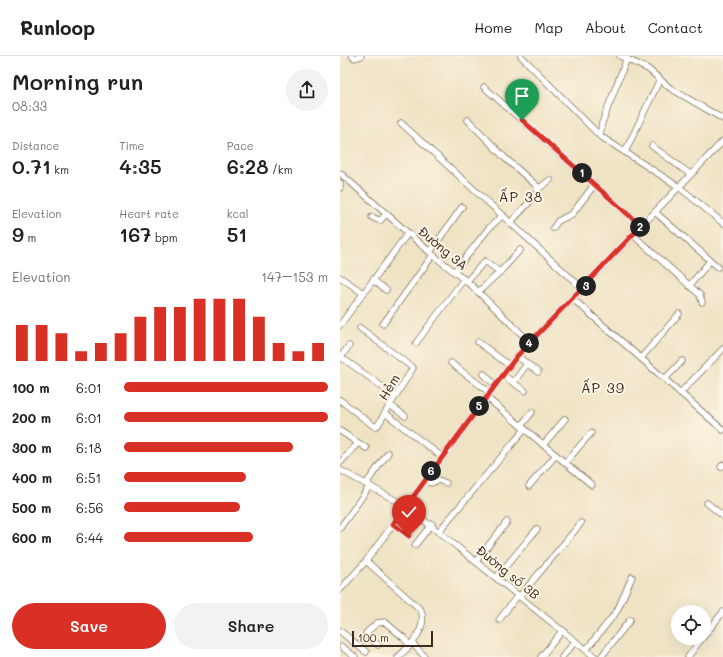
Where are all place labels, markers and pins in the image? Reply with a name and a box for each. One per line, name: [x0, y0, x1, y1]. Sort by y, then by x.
pin: [505, 79, 539, 120]
pin: 1: [572, 163, 592, 183]
pin: 2: [630, 217, 650, 237]
pin: 3: [576, 276, 596, 296]
pin: 4: [519, 333, 539, 353]
pin: 5: [469, 396, 489, 416]
pin: 6: [421, 461, 441, 481]
pin: [392, 495, 426, 536]

